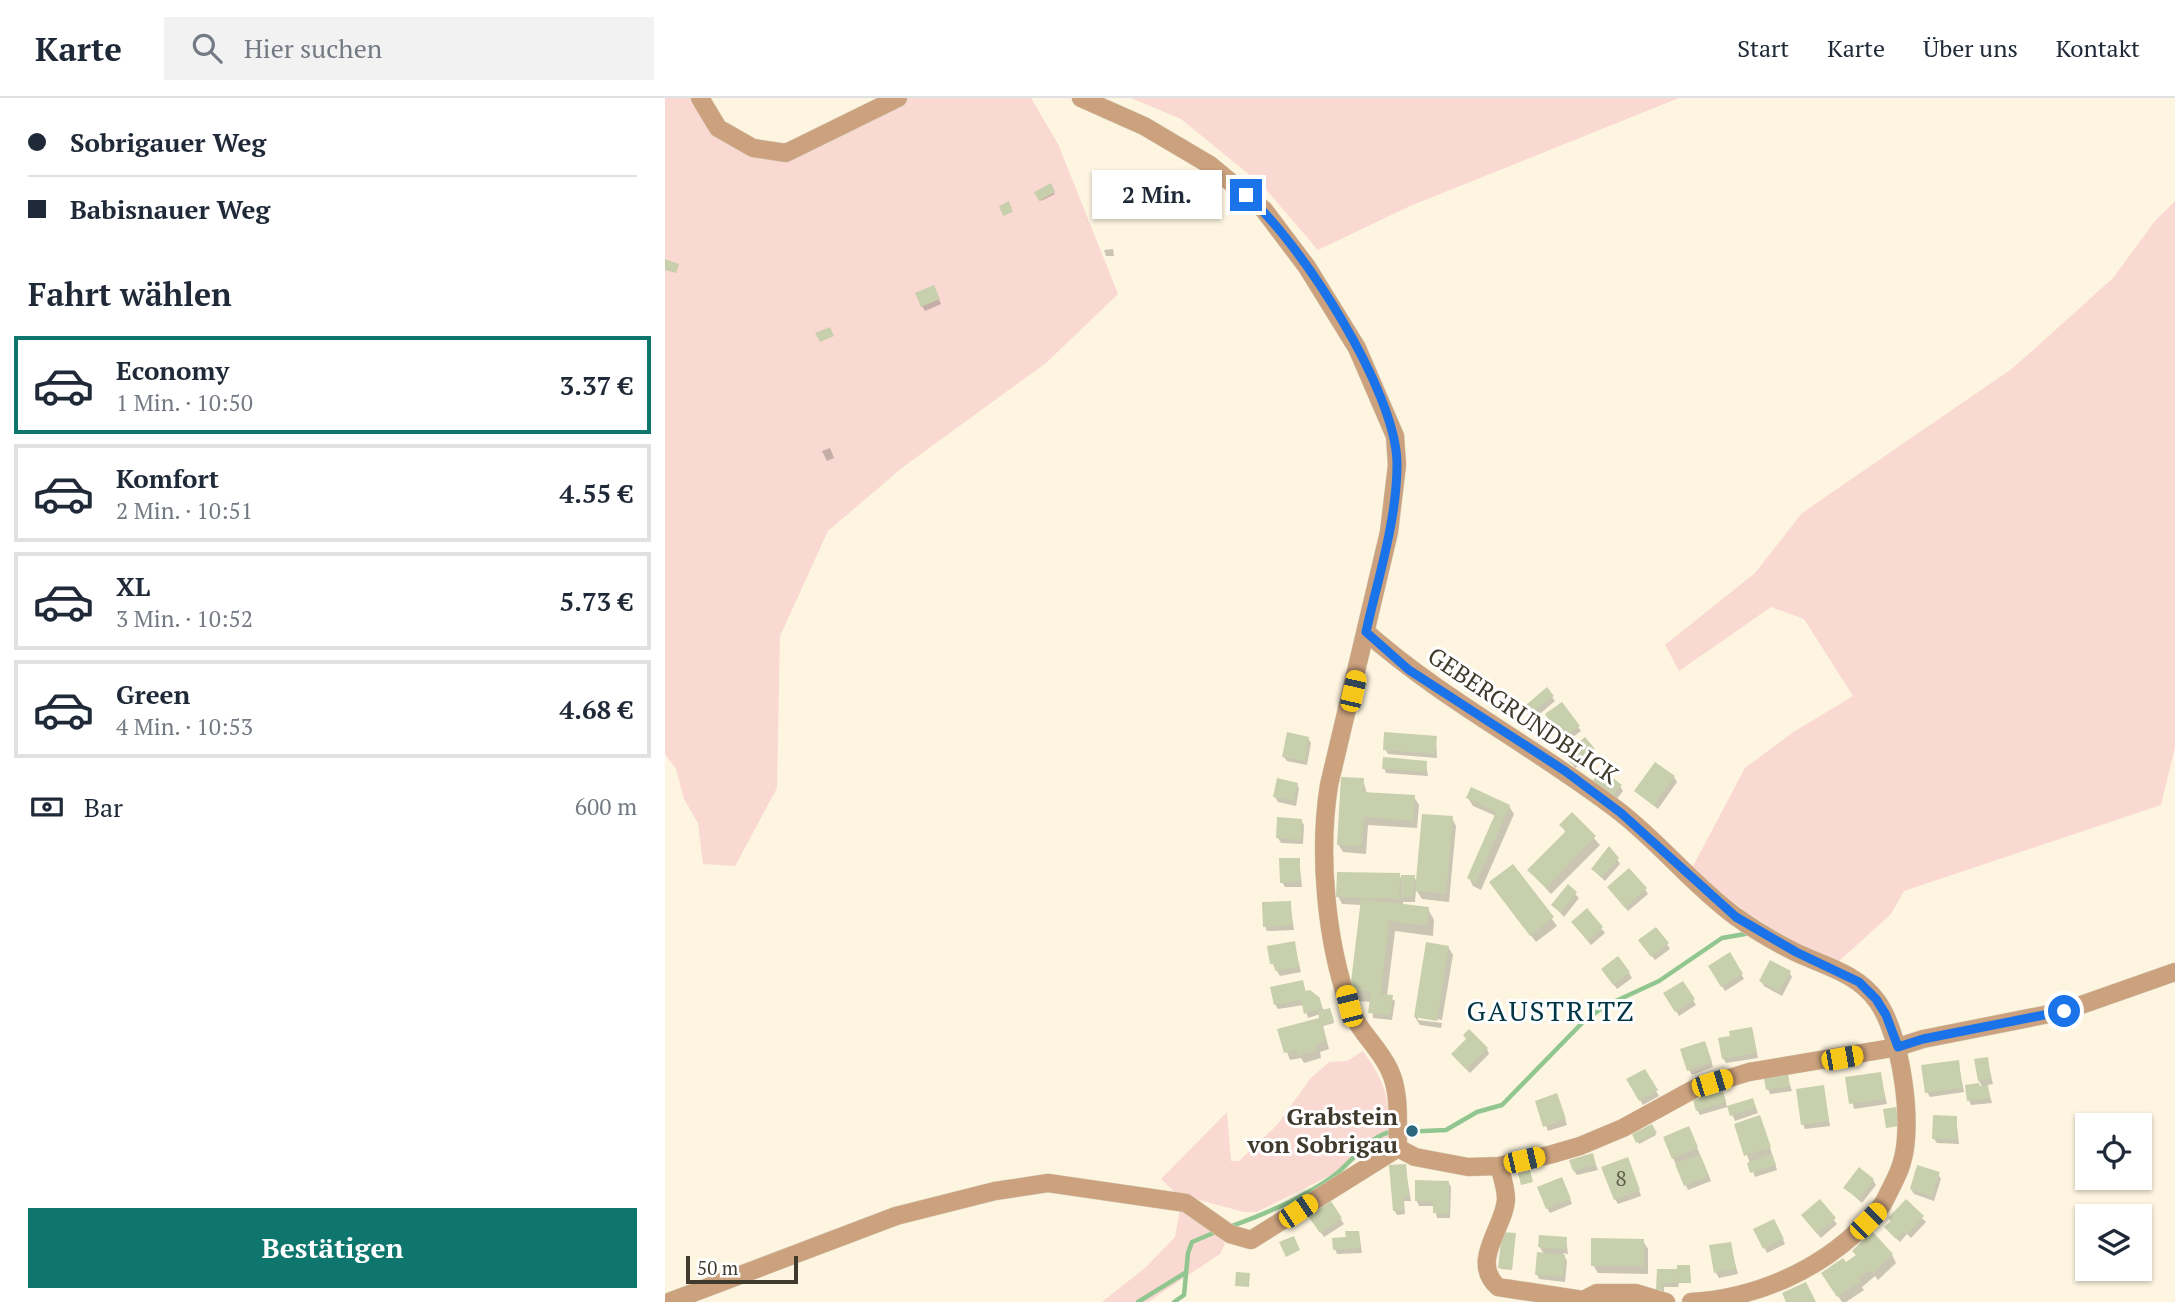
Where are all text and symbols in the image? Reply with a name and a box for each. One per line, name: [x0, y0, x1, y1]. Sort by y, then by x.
search box: [164, 17, 654, 80]
text: Karte: [35, 27, 122, 70]
icon: search: [188, 29, 226, 67]
text: Hier suchen: [244, 31, 382, 65]
text: Start: [1737, 32, 1789, 64]
text: Karte: [1827, 32, 1885, 64]
text: Über uns: [1923, 32, 2018, 64]
text: Kontakt: [2056, 32, 2140, 64]
text: Sobrigauer Weg: [70, 125, 266, 159]
callout: 2 Min.: [1092, 170, 1221, 220]
text: 2 Min.: [1122, 179, 1192, 210]
route end: [1230, 179, 1262, 211]
text: Babisnauer Weg: [70, 192, 270, 226]
text: Fahrt wählen: [28, 273, 232, 315]
text: Economy: [116, 353, 229, 387]
icon: car: [32, 354, 95, 417]
text: 3.37 €: [560, 368, 633, 402]
text: 1 Min. · 10:50: [116, 387, 253, 418]
text: Komfort: [116, 461, 219, 495]
icon: car: [32, 462, 95, 525]
text: 4.55 €: [560, 476, 633, 510]
text: 2 Min. · 10:51: [116, 495, 253, 526]
text: XL: [116, 569, 150, 603]
icon: car: [32, 570, 95, 633]
text: 5.73 €: [560, 584, 633, 618]
text: 3 Min. · 10:52: [116, 603, 253, 634]
street label: GEBERGRUNDBLICK: [1422, 639, 1626, 791]
car: [1339, 668, 1368, 714]
text: Green: [116, 677, 190, 711]
icon: car: [32, 678, 95, 741]
text: 4.68 €: [560, 692, 633, 726]
text: 4 Min. · 10:53: [116, 711, 253, 742]
icon: cash: [28, 788, 66, 826]
text: Bar: [84, 790, 123, 824]
text: 600 m: [575, 791, 637, 822]
car: [1334, 983, 1365, 1029]
district label: GAUSTRITZ: [1466, 992, 1636, 1029]
route start: [2048, 995, 2080, 1027]
car: [1820, 1044, 1865, 1072]
car: [1689, 1067, 1736, 1099]
place label: Grabstein von Sobrigau: [1246, 1100, 1399, 1160]
map controls: [2075, 1113, 2152, 1281]
button: locate: [2075, 1113, 2152, 1190]
marker: Grabstein von Sobrigau: [1404, 1123, 1420, 1139]
car: [1502, 1145, 1547, 1175]
house number: 8: [1615, 1164, 1627, 1192]
car: [1275, 1191, 1322, 1231]
car: [1846, 1199, 1891, 1243]
button: layers: [2075, 1204, 2152, 1281]
button: Bestätigen: [28, 1208, 637, 1288]
scale bar: [686, 1253, 798, 1285]
text: 50 m: [697, 1255, 738, 1280]

